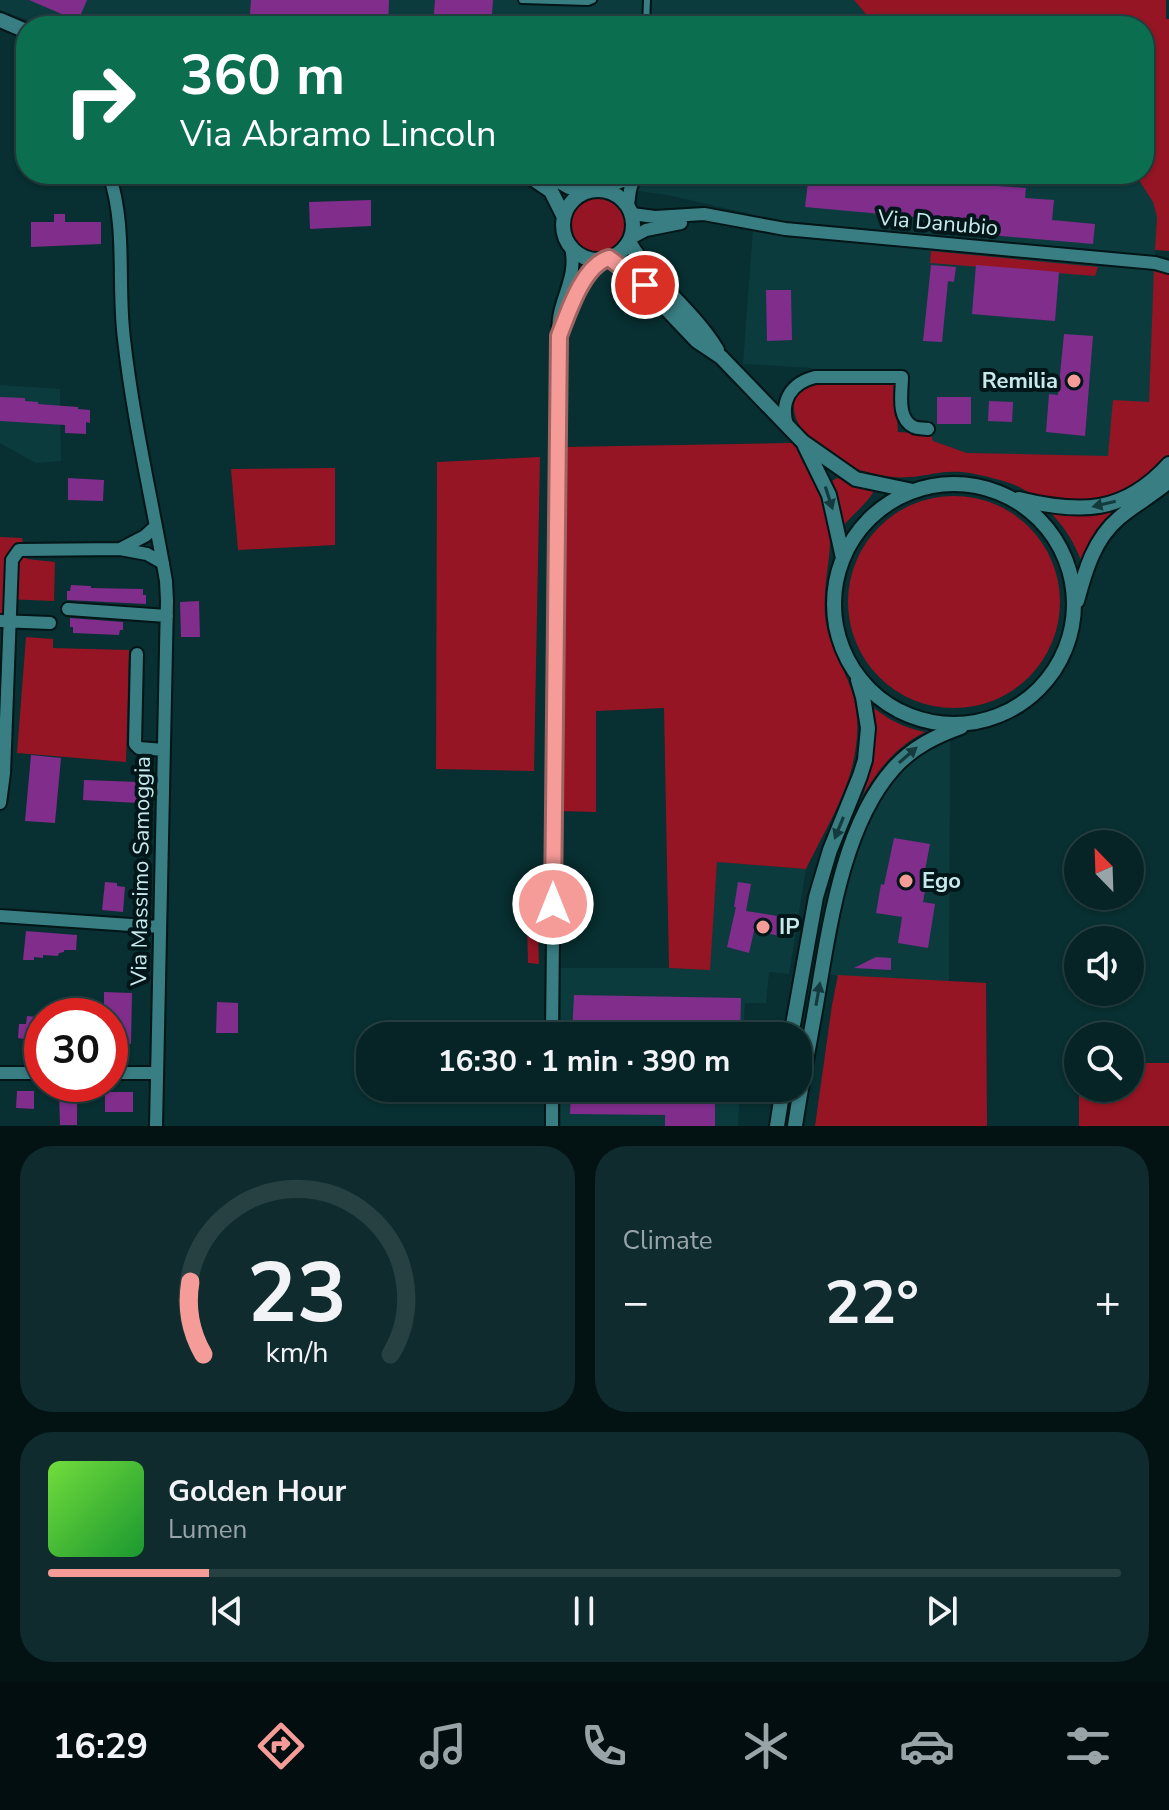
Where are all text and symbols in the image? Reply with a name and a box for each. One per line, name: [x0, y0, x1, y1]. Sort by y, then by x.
text: 360 m: [180, 37, 345, 114]
icon: right: [48, 48, 152, 152]
text: Via Abramo Lincoln: [180, 110, 496, 159]
street label: Via Danubio: [876, 203, 999, 243]
pin: [611, 251, 679, 319]
icon: arrive: [623, 263, 667, 307]
place label: Remilia: [982, 366, 1058, 396]
marker: Remilia: [1065, 372, 1083, 390]
one-way arrow: [823, 487, 835, 511]
one-way arrow: [1091, 499, 1116, 511]
one-way arrow: [898, 747, 917, 765]
street label: Via Massimo Samoggia: [124, 756, 158, 987]
one-way arrow: [832, 816, 845, 840]
north arrow: [1064, 830, 1144, 910]
map controls: [1064, 830, 1144, 1102]
position arrow: [511, 862, 595, 946]
place label: Ego: [922, 866, 961, 896]
marker: Ego: [897, 872, 915, 890]
place label: IP: [779, 912, 800, 942]
marker: IP: [754, 918, 772, 936]
button: sound: [1064, 926, 1144, 1006]
one-way arrow: [812, 981, 824, 1006]
speed limit sign: 30: [24, 998, 128, 1102]
button: search: [1064, 1022, 1144, 1102]
text: 16:30 · 1 min · 390 m: [438, 1041, 730, 1082]
text: Climate: [623, 1223, 713, 1258]
text: 23: [247, 1237, 347, 1350]
text: 22°: [824, 1262, 919, 1344]
text: −: [623, 1273, 649, 1333]
text: +: [1095, 1273, 1121, 1333]
text: km/h: [266, 1333, 329, 1372]
text: Golden Hour: [168, 1471, 346, 1512]
text: Lumen: [168, 1512, 247, 1547]
icon: previous: [205, 1589, 249, 1633]
icon: pause: [562, 1589, 606, 1633]
icon: next: [920, 1589, 964, 1633]
icon: directions: [253, 1718, 309, 1774]
icon: music: [415, 1718, 471, 1774]
icon: phone: [576, 1718, 632, 1774]
icon: climate: [738, 1718, 794, 1774]
icon: car: [899, 1718, 955, 1774]
icon: filters: [1060, 1718, 1116, 1774]
text: 16:29: [53, 1722, 148, 1771]

